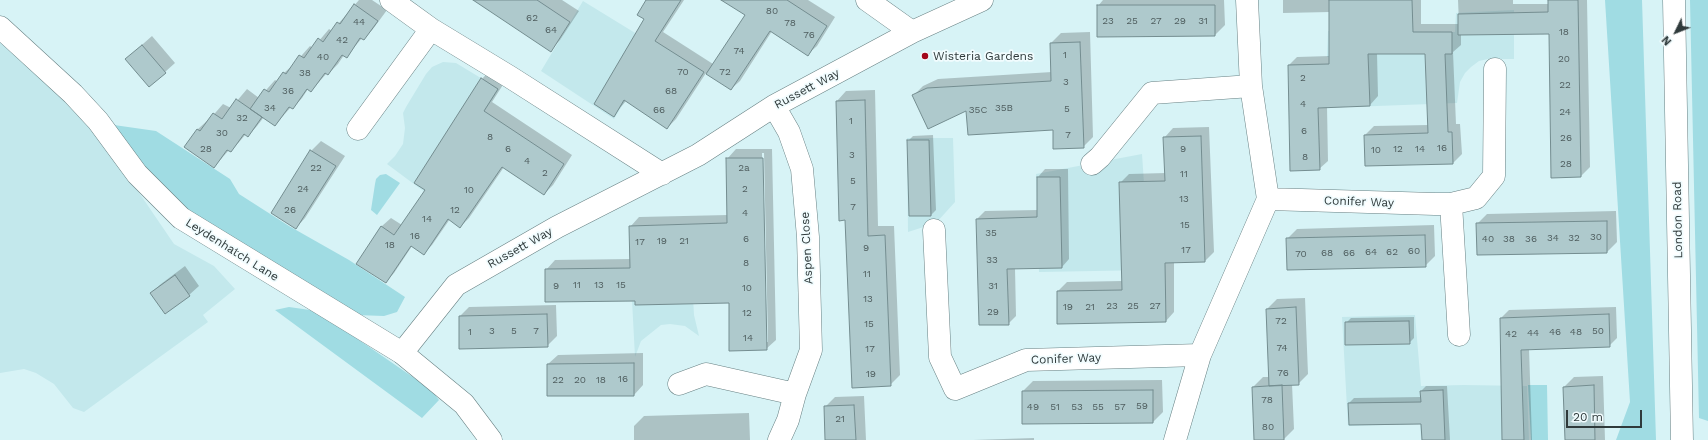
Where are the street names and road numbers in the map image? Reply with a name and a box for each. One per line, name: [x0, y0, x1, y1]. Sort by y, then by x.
street label: Russett Way: [772, 66, 842, 112]
street label: London Road: [1670, 181, 1686, 259]
street label: Conifer Way: [1324, 194, 1394, 210]
street label: Aspen Close: [798, 211, 816, 285]
street label: Leydenhatch Lane: [183, 215, 281, 285]
street label: Russett Way: [485, 224, 555, 272]
street label: Conifer Way: [1031, 351, 1101, 367]

